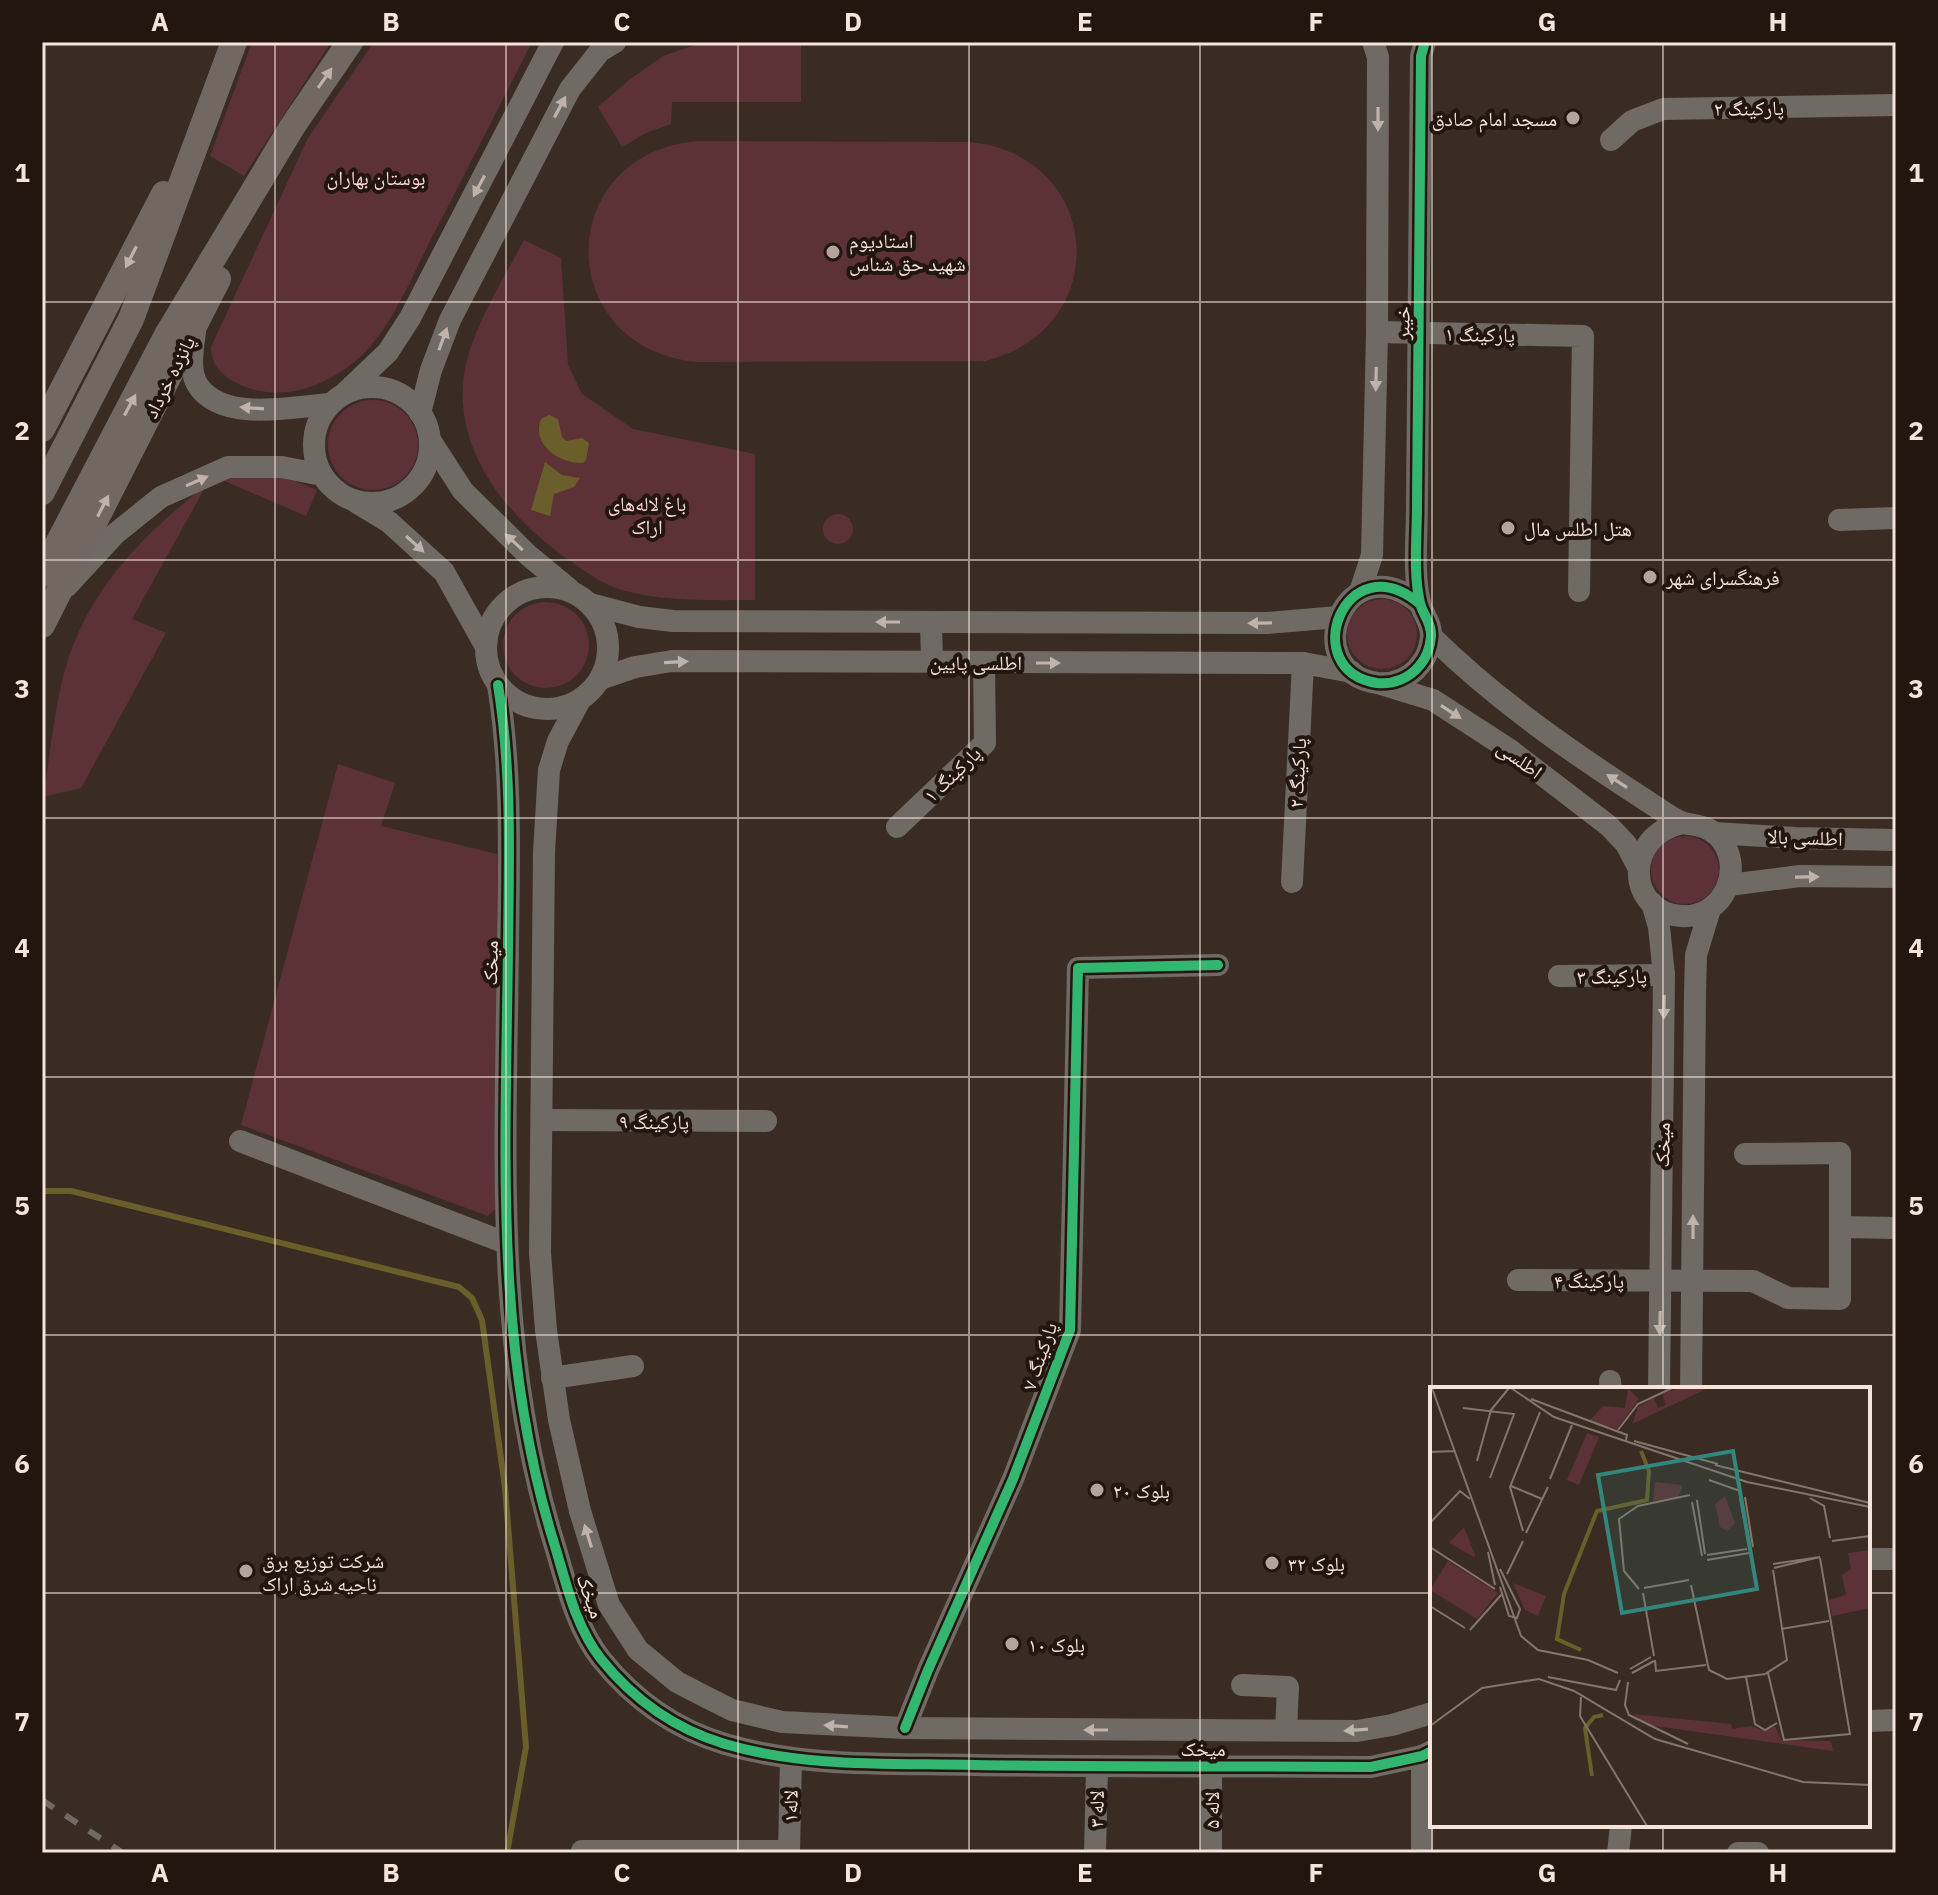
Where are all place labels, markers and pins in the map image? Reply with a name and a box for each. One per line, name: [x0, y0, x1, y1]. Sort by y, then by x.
place label: مسجد امام صادق: [1432, 105, 1557, 133]
marker: مسجد امام صادق: [1564, 109, 1582, 127]
place label: استادیوم شهید حق شناس: [849, 227, 966, 277]
marker: استادیوم شهید حق شناس: [824, 243, 842, 261]
place label: هتل اطلس مال: [1524, 515, 1632, 542]
marker: هتل اطلس مال: [1499, 519, 1517, 537]
place label: فرهنگسرای شهر: [1665, 564, 1780, 591]
marker: فرهنگسرای شهر: [1641, 568, 1659, 586]
place label: بلوک ۲۰: [1113, 1477, 1170, 1504]
marker: بلوک ۲۰: [1088, 1481, 1106, 1499]
place label: شرکت توزیع برق ناحیه شرق اراک: [262, 1547, 384, 1597]
place label: بلوک ۳۲: [1288, 1550, 1345, 1577]
marker: بلوک ۳۲: [1263, 1554, 1281, 1572]
marker: شرکت توزیع برق ناحیه شرق اراک: [237, 1562, 255, 1580]
place label: بلوک ۱۰: [1028, 1631, 1085, 1658]
marker: بلوک ۱۰: [1003, 1635, 1021, 1653]

